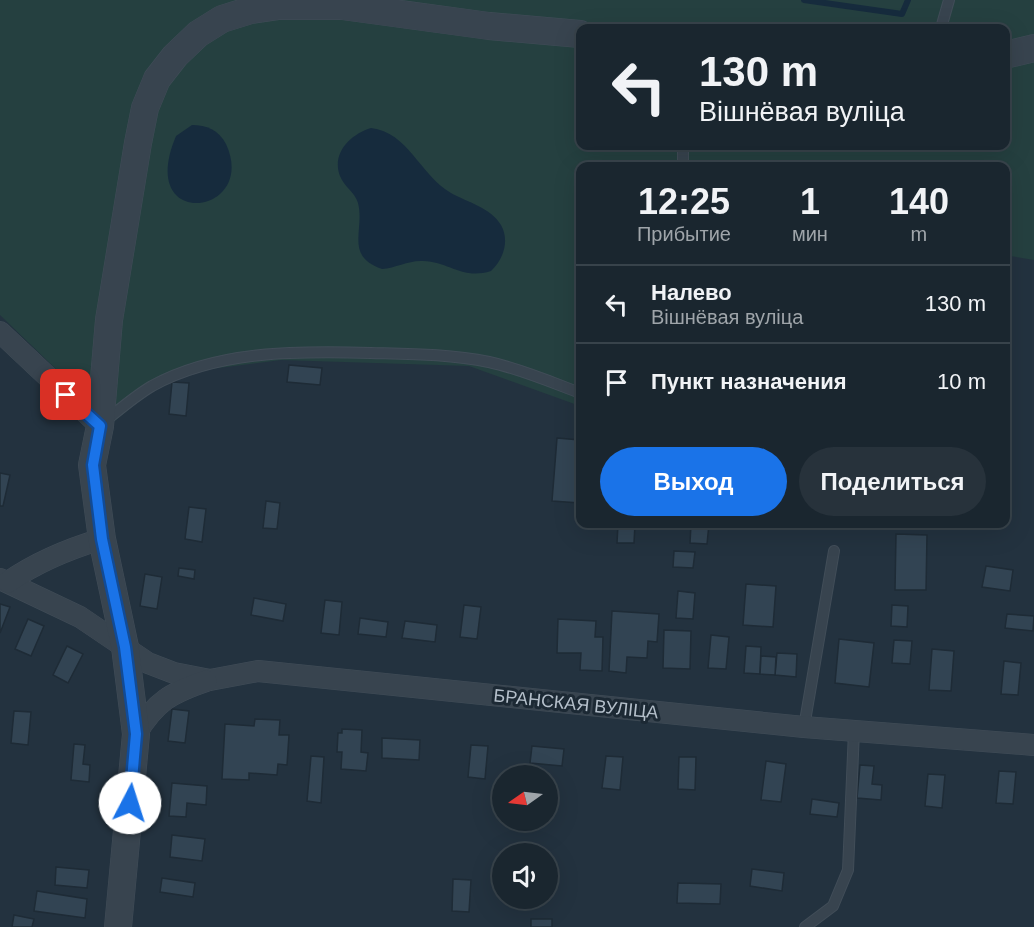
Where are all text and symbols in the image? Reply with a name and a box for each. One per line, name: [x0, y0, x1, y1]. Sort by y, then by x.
icon: left: [600, 48, 678, 126]
text: 130 m: [699, 48, 818, 95]
text: Вішнёвая вуліца: [699, 97, 905, 127]
text: 12:25: [638, 181, 730, 222]
text: 1: [800, 181, 820, 222]
text: 140: [889, 181, 949, 222]
text: Прибытие: [637, 223, 731, 245]
text: мин: [792, 223, 828, 245]
text: m: [911, 223, 927, 245]
text: Налево: [651, 280, 732, 305]
icon: left: [600, 288, 633, 321]
text: 130 m: [925, 291, 986, 316]
text: Вішнёвая вуліца: [651, 306, 803, 328]
icon: arrive: [600, 366, 633, 399]
pin: [40, 369, 91, 420]
text: Пункт назначения: [651, 369, 847, 394]
text: 10 m: [937, 369, 986, 394]
icon: arrive: [49, 378, 82, 411]
button: Выход: [600, 447, 787, 516]
button: Поделиться: [799, 447, 986, 516]
street label: БРАНСКАЯ ВУЛІЦА: [493, 685, 659, 723]
north arrow: [492, 765, 558, 831]
map controls: [492, 765, 558, 909]
position arrow: [98, 771, 162, 835]
button: sound: [492, 843, 558, 909]

